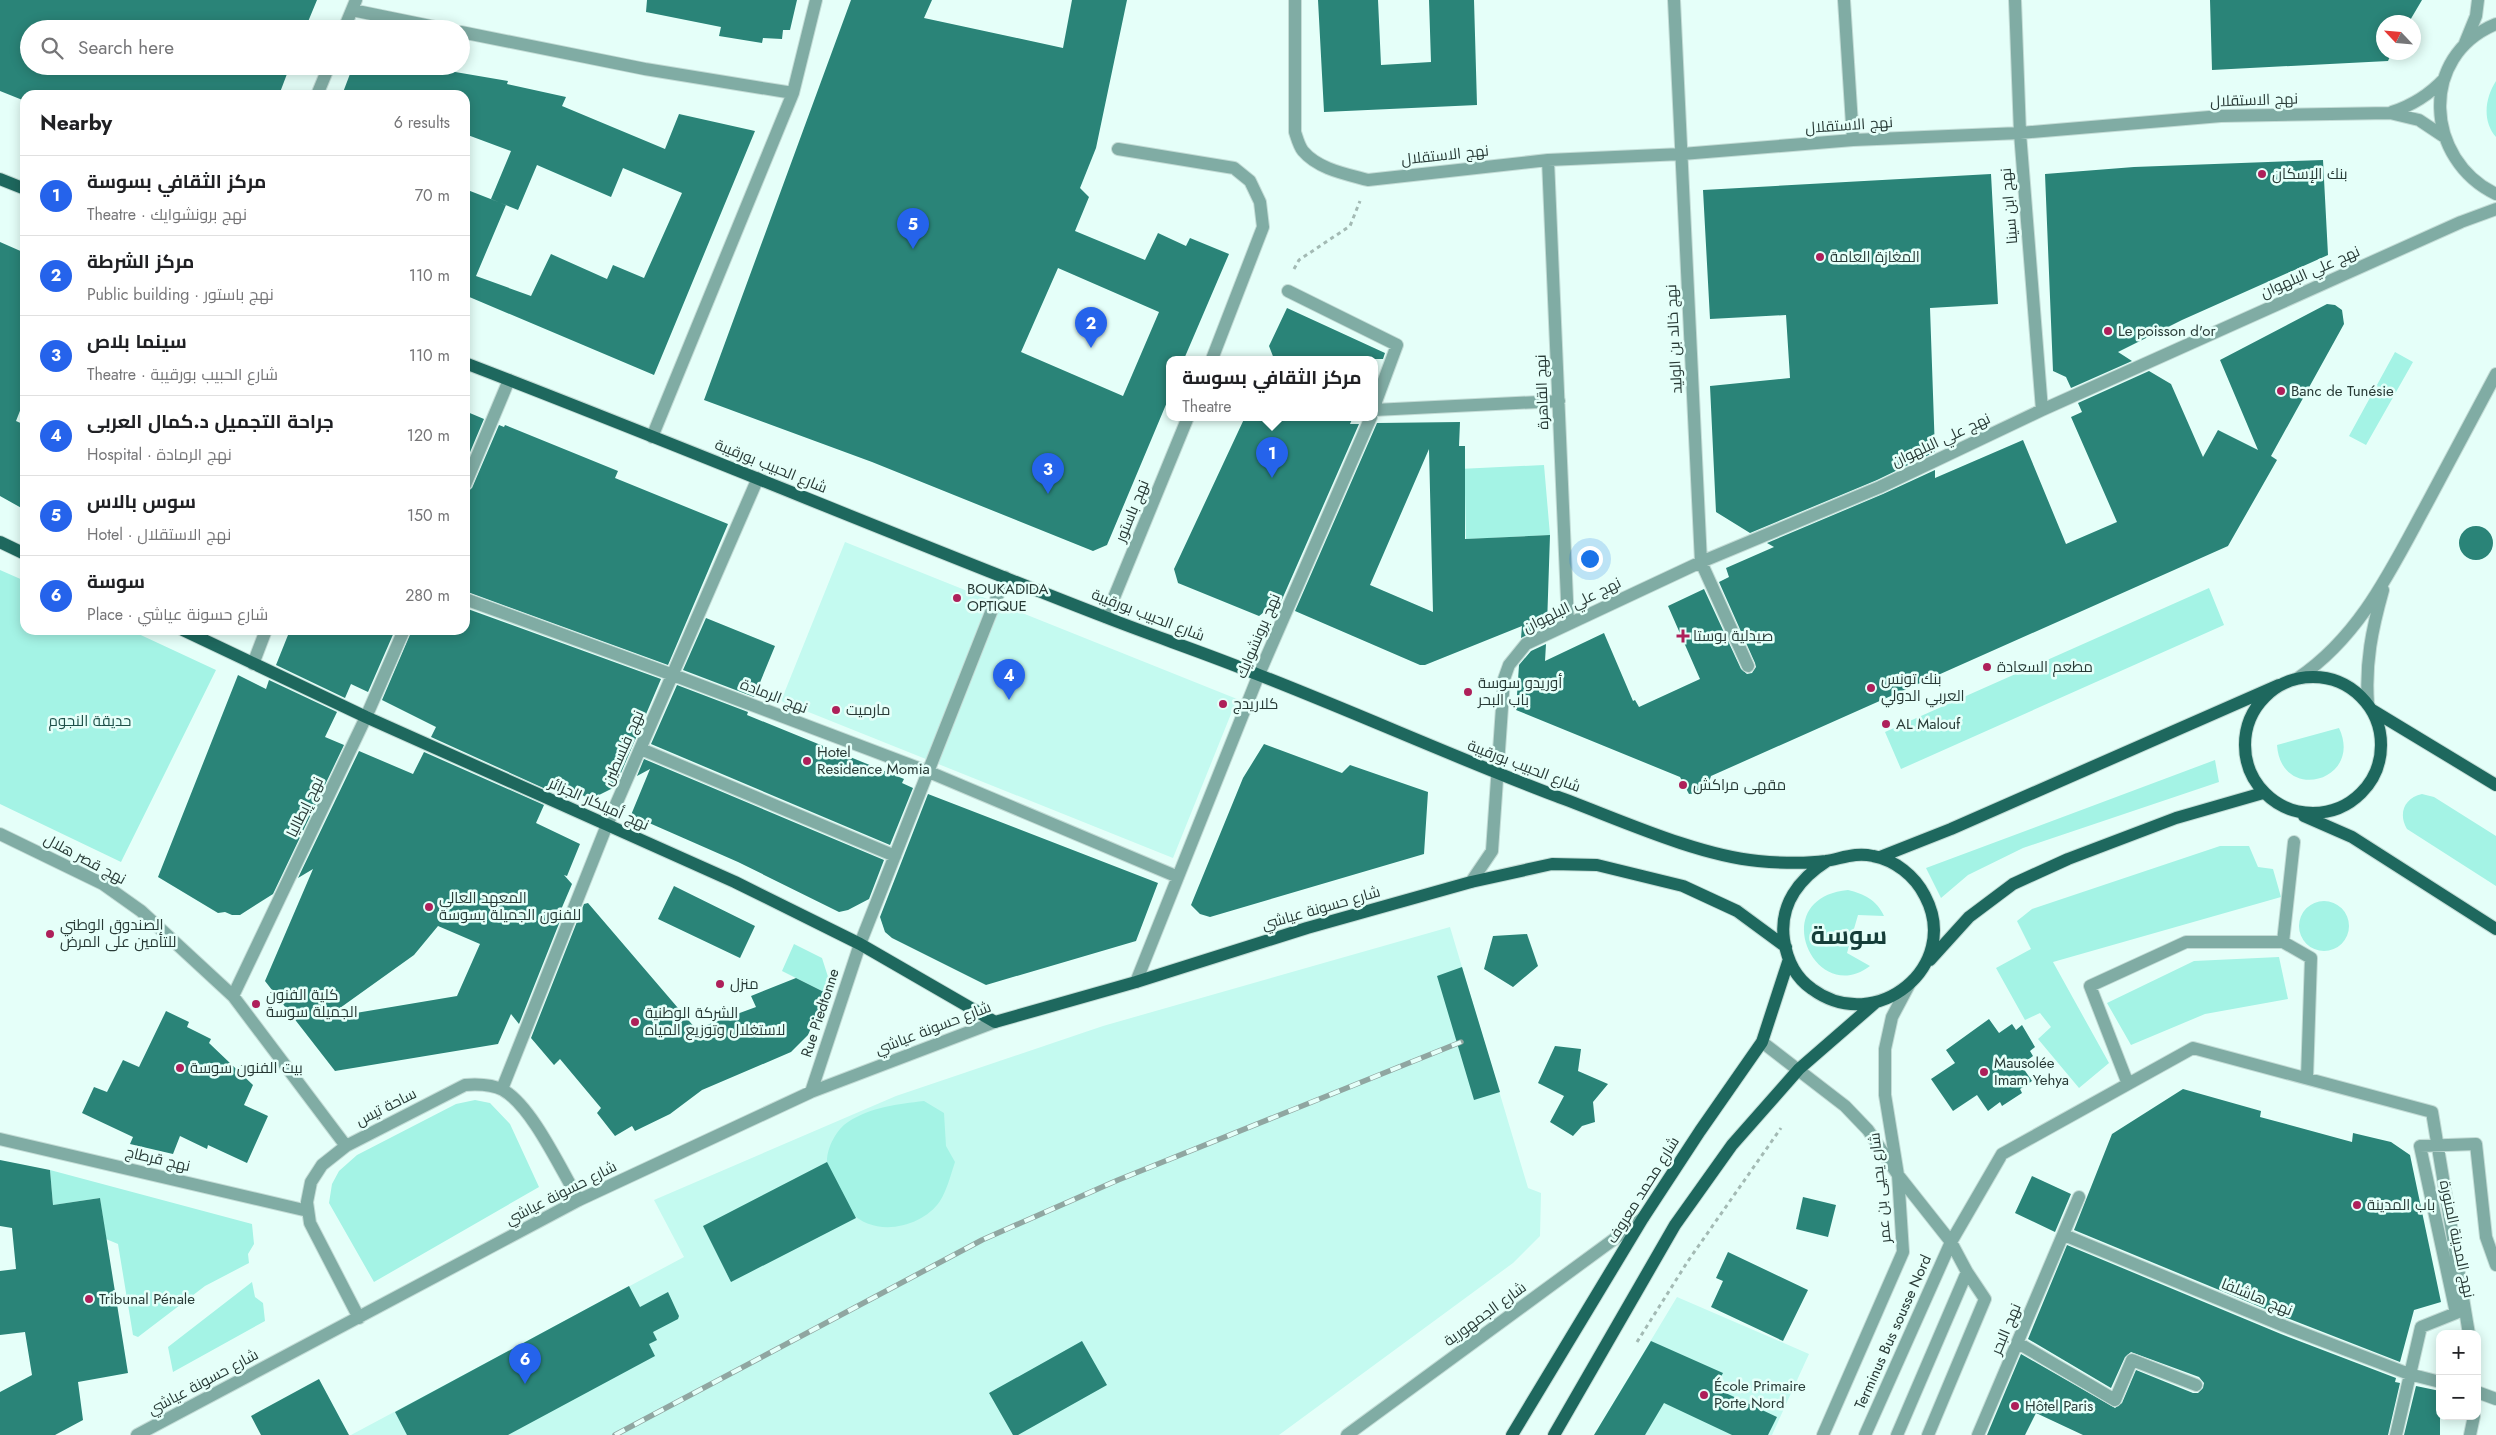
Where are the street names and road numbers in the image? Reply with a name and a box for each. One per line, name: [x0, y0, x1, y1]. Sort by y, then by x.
street label: نهج الاستقلال: [2210, 87, 2298, 113]
street label: نهج الاستقلال: [1804, 111, 1894, 139]
street label: نهج الاستقلال: [1400, 139, 1490, 171]
street label: نهج ابن سينا: [1995, 167, 2023, 245]
street label: نهج علي البلهوان: [2257, 240, 2364, 305]
street label: نهج خالد بن الوليد: [1660, 284, 1688, 394]
street label: نهج القاهرة: [1530, 354, 1554, 430]
street label: نهج علي البلهوان: [1888, 407, 1994, 473]
street label: شارع الحبيب بورقيبة: [711, 433, 831, 499]
street label: نهج باستور: [1109, 476, 1155, 547]
street label: نهج علي البلهوان: [1519, 572, 1625, 639]
street label: شارع الحبيب بورقيبة: [1088, 583, 1208, 647]
street label: نهج برونشوايك: [1230, 590, 1286, 682]
street label: نهج الرمادة: [737, 673, 811, 719]
street label: نهج فلسطين: [597, 707, 649, 789]
street label: شارع الحبيب بورقيبة: [1464, 734, 1584, 798]
street label: نهج أميلكار الجزائر: [545, 772, 653, 836]
street label: نهج إيطاليا: [281, 773, 329, 841]
street label: نهج قصر هلال: [40, 828, 130, 890]
street label: شارع حسونة عياشي: [1259, 881, 1383, 936]
street label: Rue Piedtonne: [795, 966, 845, 1060]
street label: شارع حسونة عياشي: [872, 996, 995, 1061]
street label: ساحة تيس: [352, 1082, 420, 1132]
street label: شارع محمد معروف: [1601, 1132, 1685, 1248]
street label: شارع يحيى بن عمر: [1863, 1132, 1897, 1245]
street label: نهج قرطاج: [124, 1141, 192, 1177]
street label: شارع حسونة عياشي: [501, 1155, 621, 1232]
street label: نهج المدينة المنورة: [2434, 1178, 2480, 1300]
street label: Terminus Bus sousse Nord: [1849, 1251, 1937, 1413]
street label: نهج هاشلفا: [2218, 1273, 2296, 1321]
street label: شارع الجمهورية: [1439, 1277, 1531, 1351]
street label: نهج البحر: [1985, 1300, 2027, 1359]
street label: شارع حسونة عياشي: [144, 1344, 263, 1421]

